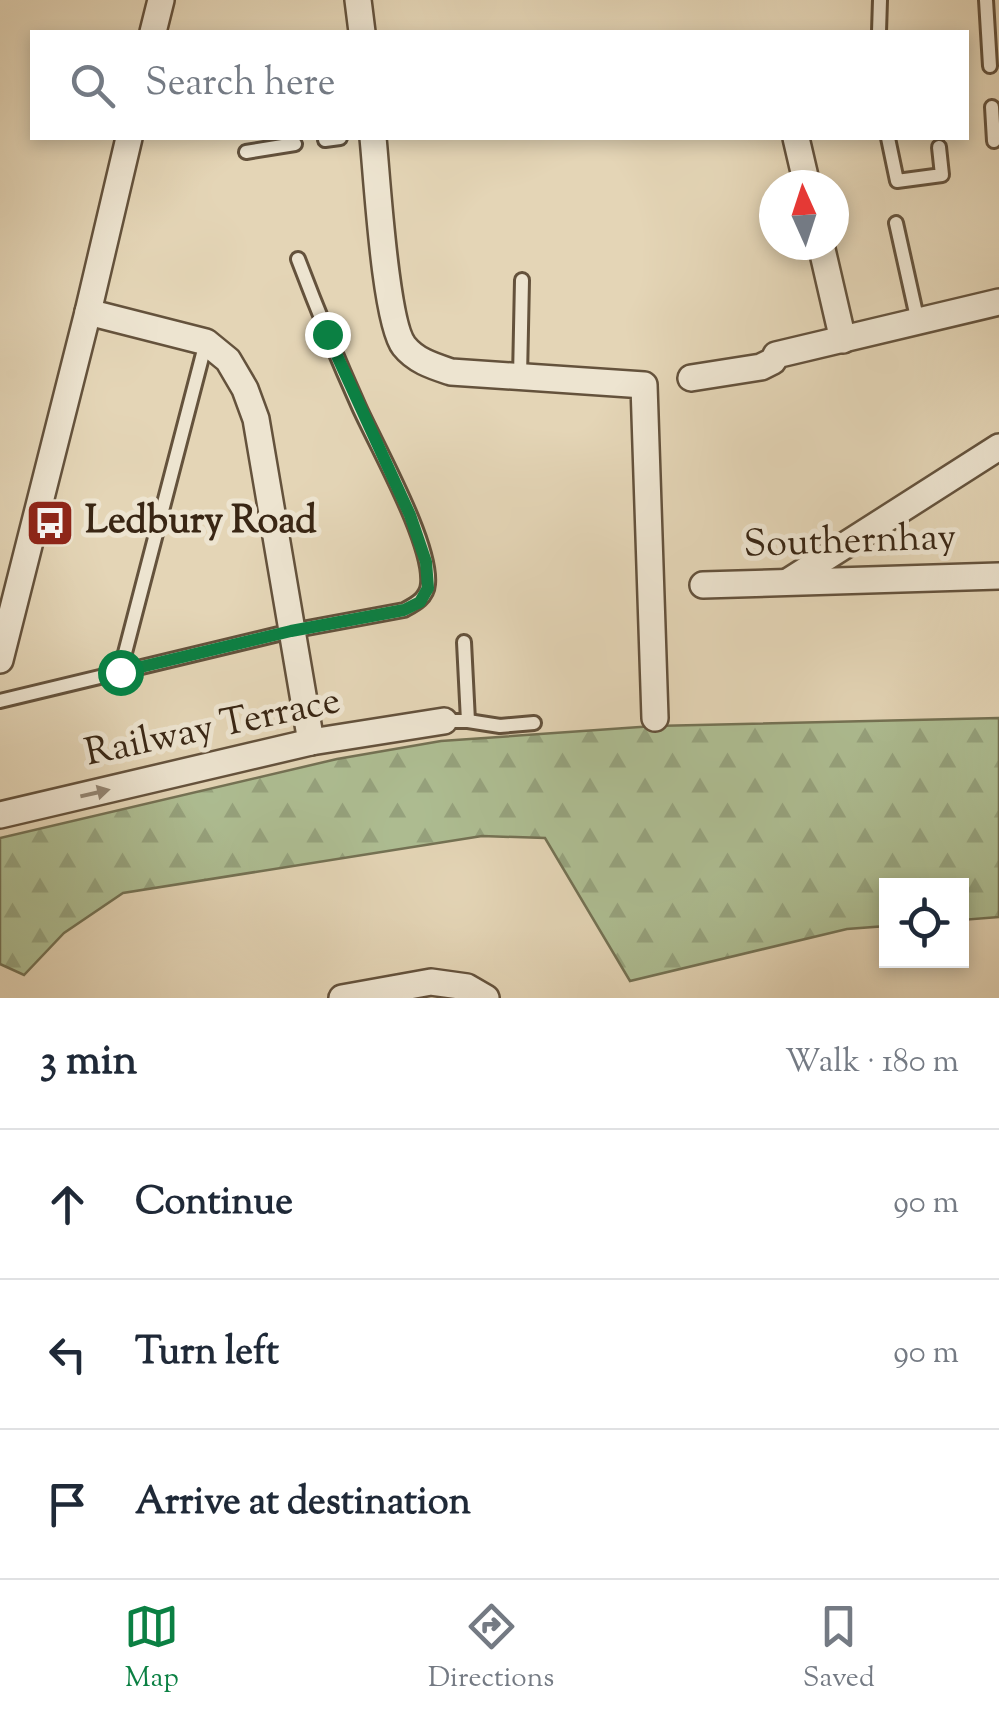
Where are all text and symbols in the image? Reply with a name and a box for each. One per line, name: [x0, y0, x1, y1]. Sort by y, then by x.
search box: [30, 30, 969, 140]
icon: search: [65, 58, 120, 113]
text: Search here: [145, 58, 336, 112]
north arrow: [759, 170, 849, 260]
route end: [305, 312, 351, 358]
place label: Ledbury Road: [85, 496, 317, 550]
bus stop icon: Ledbury Road: [24, 497, 76, 549]
street label: Southernhay: [743, 512, 957, 574]
route start: [98, 650, 144, 696]
street label: Railway Terrace: [80, 676, 346, 782]
one-way arrow: [80, 785, 111, 800]
map controls: [879, 878, 969, 968]
button: locate: [879, 878, 969, 968]
text: 3 min: [40, 1033, 137, 1093]
text: Walk · 180 m: [785, 1040, 959, 1086]
icon: ahead: [40, 1177, 95, 1232]
text: Continue: [135, 1177, 293, 1231]
text: 90 m: [893, 1181, 959, 1227]
icon: left: [40, 1327, 95, 1382]
text: Turn left: [135, 1327, 279, 1381]
text: 90 m: [893, 1331, 959, 1377]
icon: arrive: [40, 1477, 95, 1532]
text: Arrive at destination: [135, 1477, 471, 1531]
tab: Map: [124, 1599, 179, 1699]
tab: Directions: [428, 1599, 554, 1699]
tab: Saved: [803, 1599, 875, 1699]

